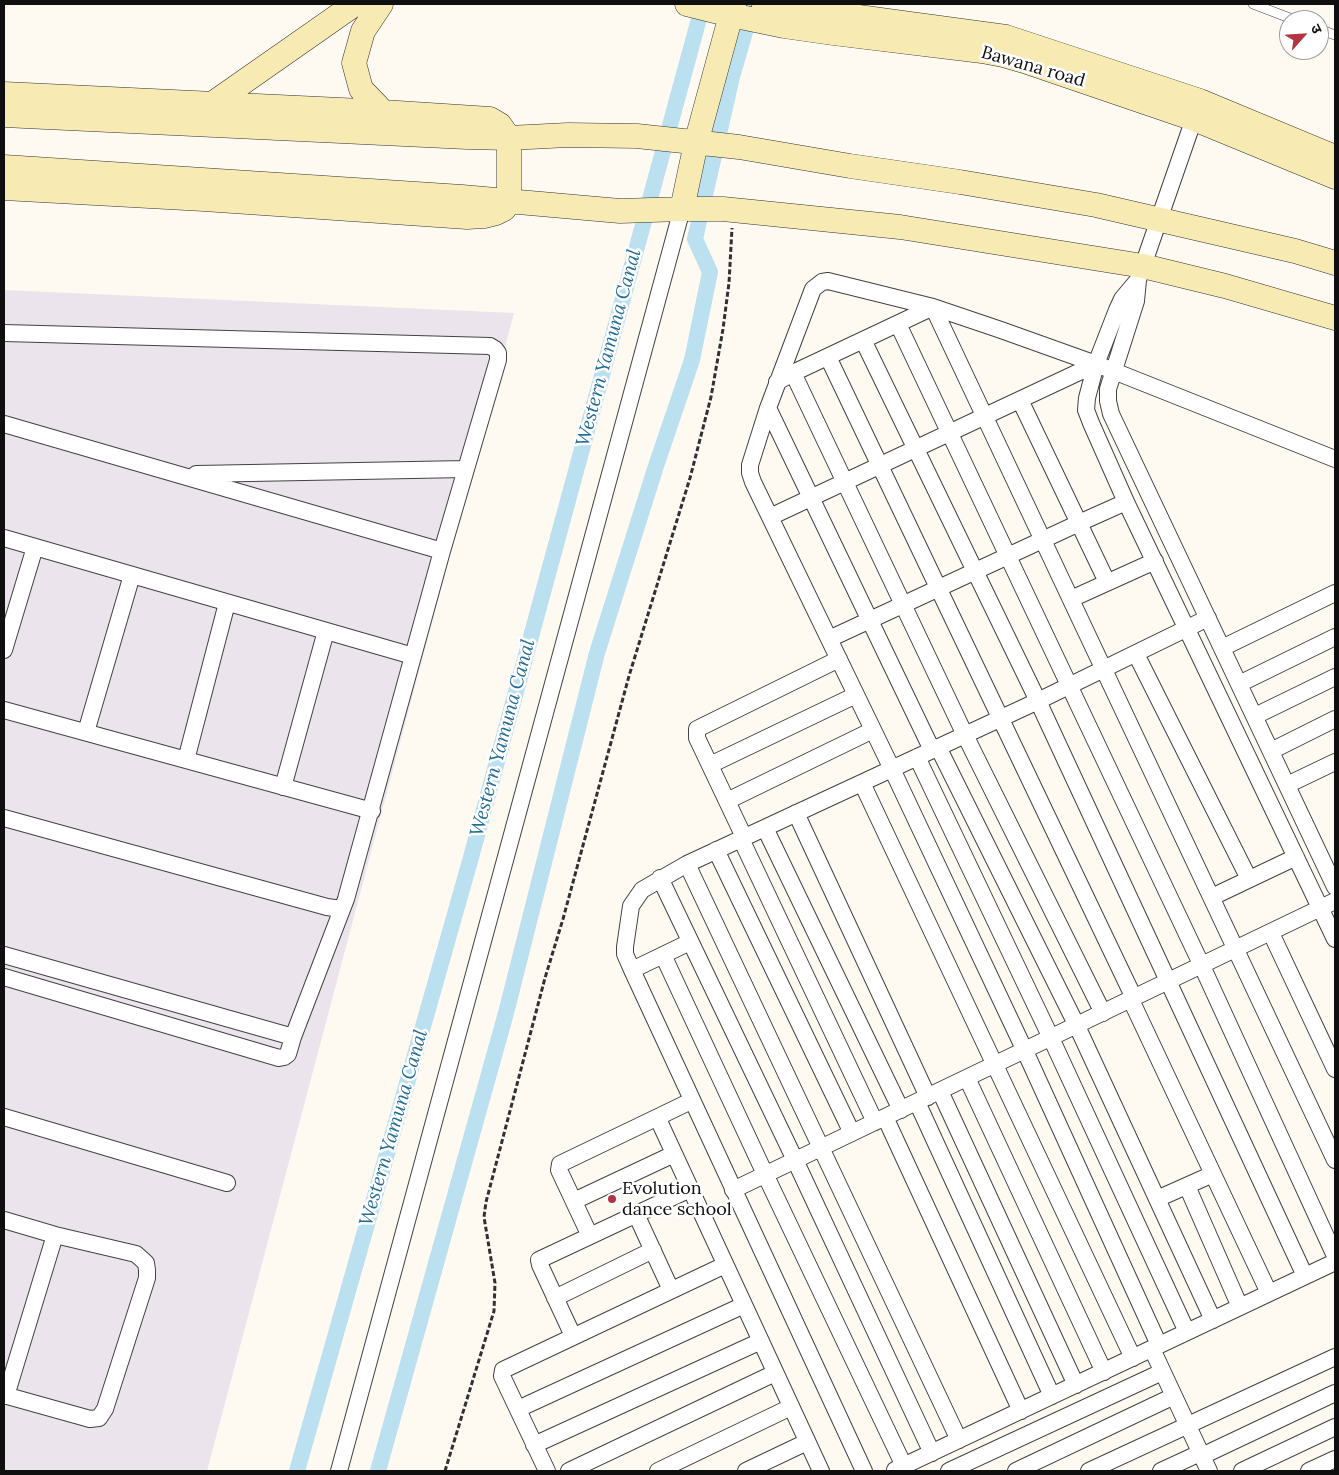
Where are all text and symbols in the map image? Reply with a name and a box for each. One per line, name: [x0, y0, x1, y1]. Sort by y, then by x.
north arrow: [1279, 10, 1329, 60]
text: उ: [1307, 21, 1326, 36]
street label: Bawana road: [979, 42, 1087, 92]
water label: Western Yamuna Canal: [572, 247, 646, 449]
water label: Western Yamuna Canal: [466, 637, 540, 839]
water label: Western Yamuna Canal: [355, 1027, 433, 1229]
place label: Evolution dance school: [622, 1178, 732, 1220]
marker: Evolution dance school: [606, 1193, 618, 1205]

